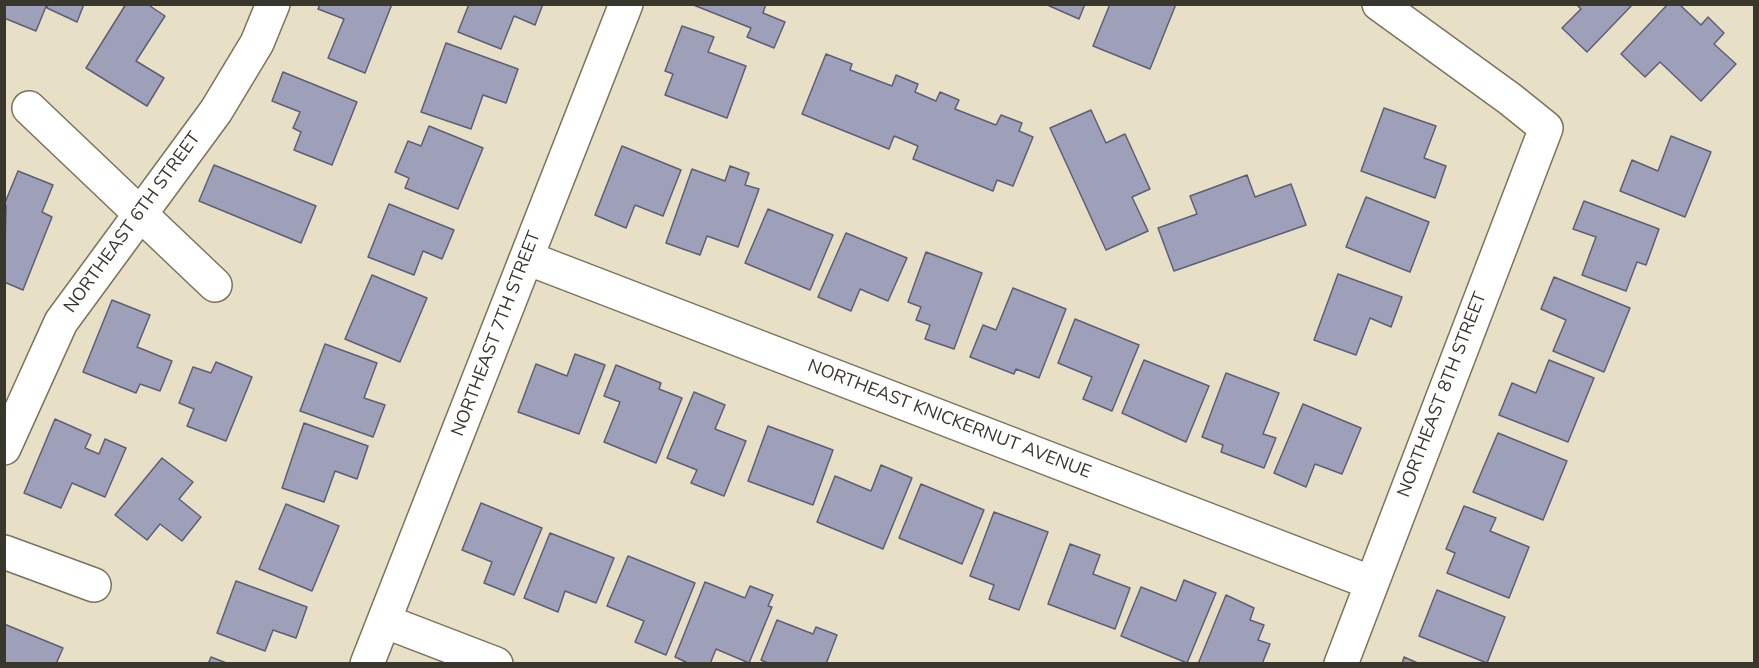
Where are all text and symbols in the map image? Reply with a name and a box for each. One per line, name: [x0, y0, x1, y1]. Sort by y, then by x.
street label: NORTHEAST 6TH STREET: [60, 128, 206, 318]
street label: NORTHEAST 7TH STREET: [448, 228, 546, 440]
street label: NORTHEAST 8TH STREET: [1394, 289, 1492, 501]
street label: NORTHEAST KNICKERNUT AVENUE: [804, 356, 1094, 484]

